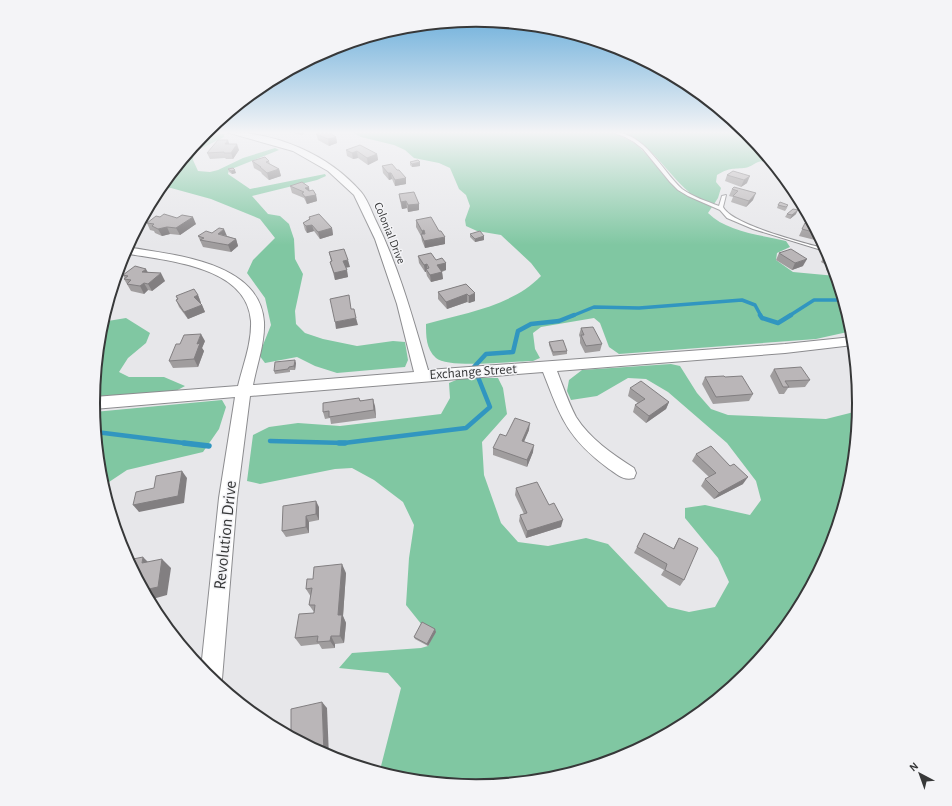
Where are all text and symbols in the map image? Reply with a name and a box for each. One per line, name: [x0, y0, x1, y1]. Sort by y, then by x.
street label: Colonial Drive: [372, 201, 408, 265]
street label: Exchange Street: [429, 362, 518, 382]
street label: Revolution Drive: [211, 480, 239, 590]
north arrow: [900, 754, 940, 794]
text: N: [907, 760, 920, 773]

